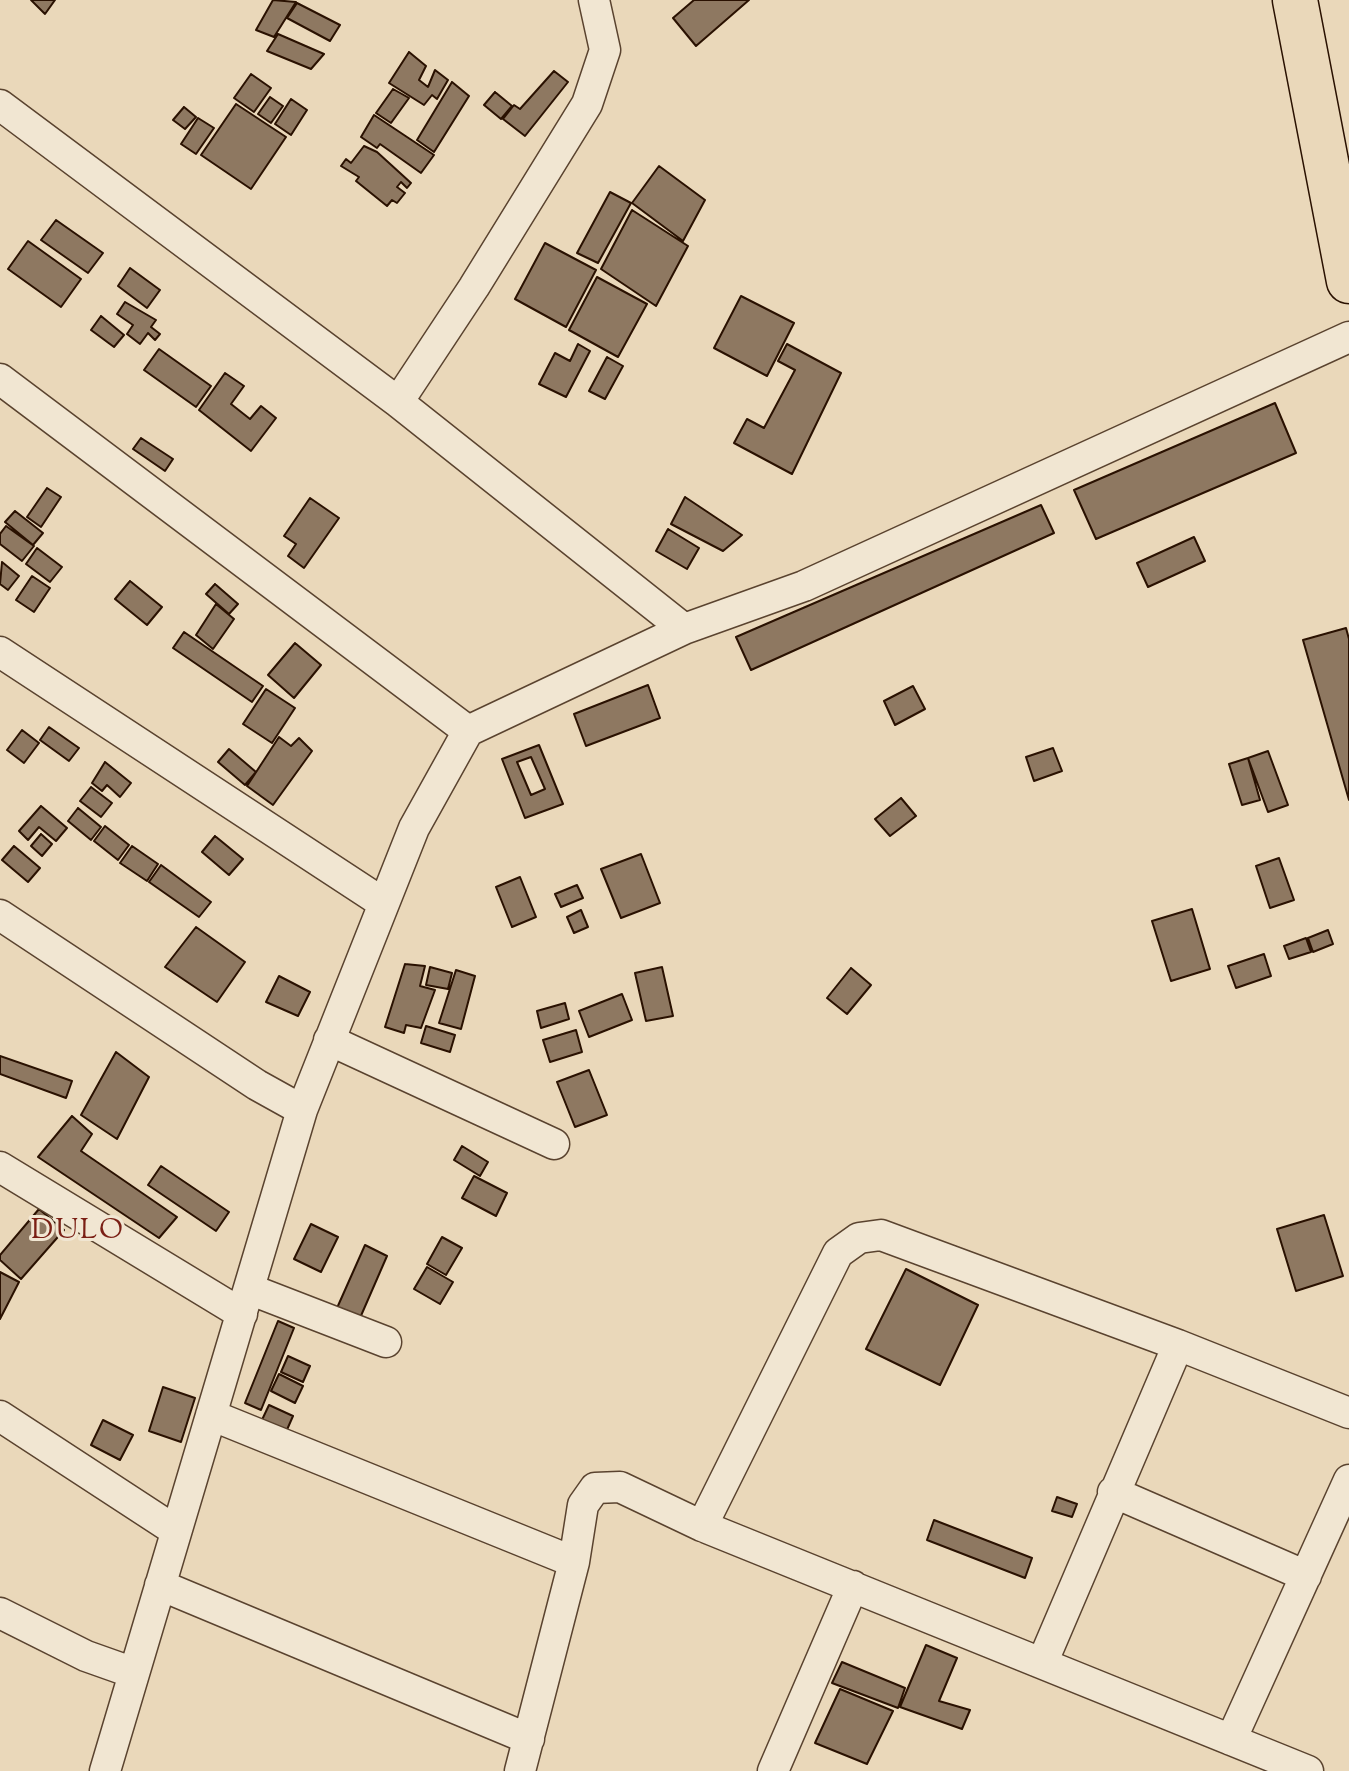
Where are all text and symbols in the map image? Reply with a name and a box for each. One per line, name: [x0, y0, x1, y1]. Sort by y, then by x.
district label: DULO: [31, 1216, 125, 1250]

